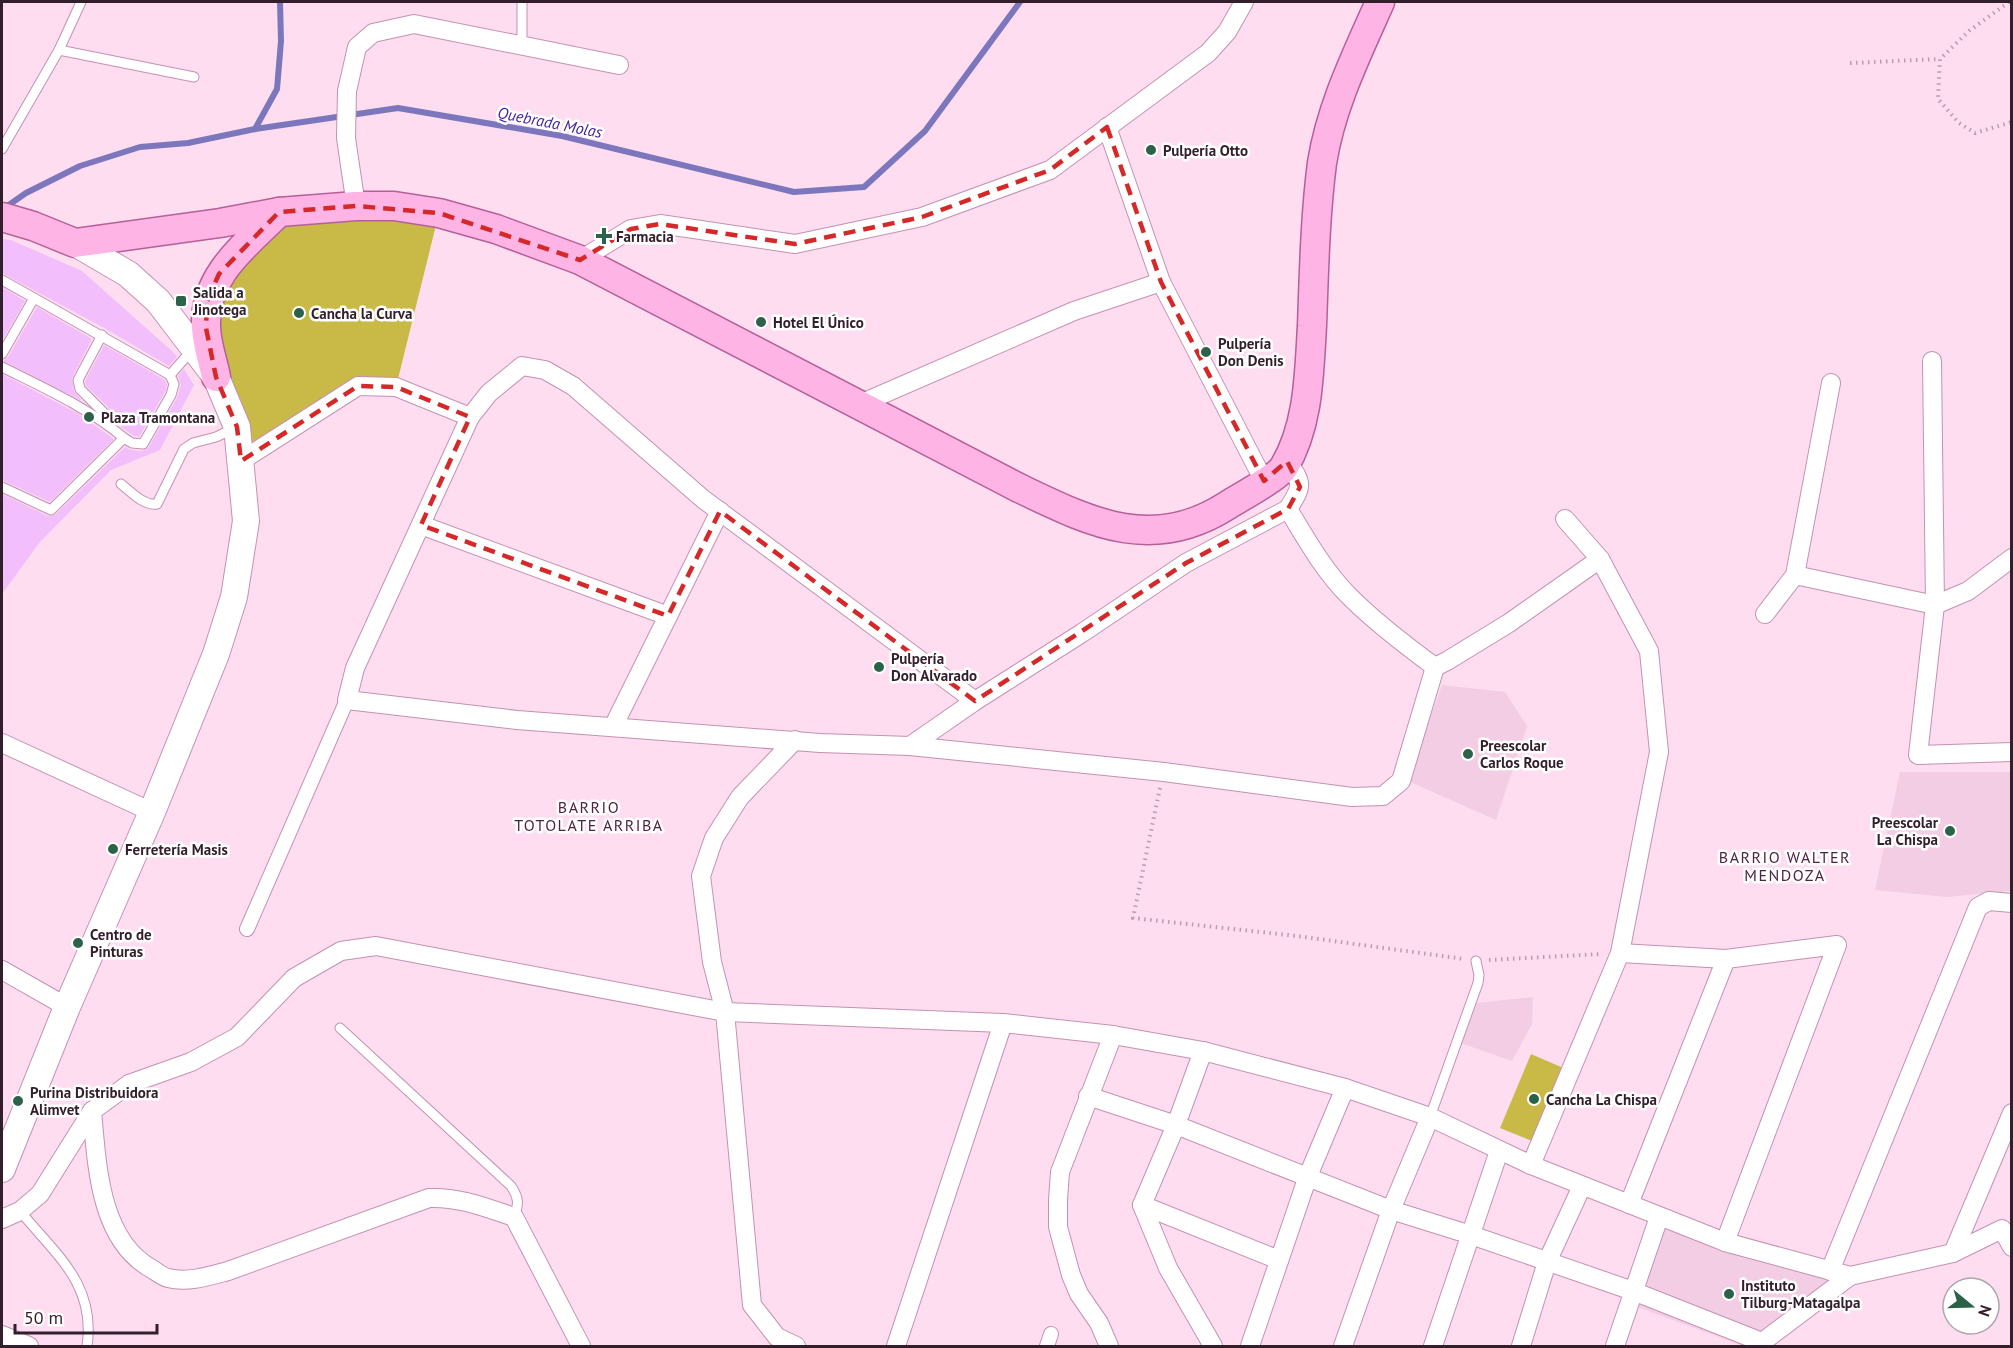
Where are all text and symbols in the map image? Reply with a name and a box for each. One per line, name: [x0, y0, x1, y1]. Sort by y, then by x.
water label: Quebrada Molas: [496, 102, 605, 142]
place label: Pulpería Otto: [1163, 141, 1248, 160]
marker: Pulpería Otto: [1144, 143, 1158, 157]
place label: Farmacia: [616, 227, 674, 246]
marker: Farmacia: [597, 229, 611, 243]
place label: Salida a Jinotega: [192, 283, 246, 319]
marker: Salida a Jinotega: [174, 294, 188, 308]
place label: Cancha la Curva: [311, 304, 412, 323]
marker: Cancha la Curva: [292, 306, 306, 320]
place label: Hotel El Único: [773, 313, 864, 332]
marker: Hotel El Único: [754, 315, 768, 329]
place label: Pulpería Don Denis: [1218, 334, 1284, 370]
marker: Pulpería Don Denis: [1199, 345, 1213, 359]
place label: Plaza Tramontana: [101, 408, 215, 427]
marker: Plaza Tramontana: [82, 410, 96, 424]
place label: Pulpería Don Alvarado: [891, 649, 977, 685]
marker: Pulpería Don Alvarado: [872, 660, 886, 674]
place label: Preescolar Carlos Roque: [1480, 736, 1564, 772]
marker: Preescolar Carlos Roque: [1461, 747, 1475, 761]
district label: BARRIO TOTOLATE ARRIBA: [514, 797, 664, 835]
place label: Preescolar La Chispa: [1872, 813, 1939, 849]
marker: Preescolar La Chispa: [1943, 824, 1957, 838]
place label: Ferretería Masis: [125, 840, 228, 859]
marker: Ferretería Masis: [106, 842, 120, 856]
district label: BARRIO WALTER MENDOZA: [1719, 847, 1851, 885]
place label: Centro de Pinturas: [90, 925, 152, 961]
marker: Centro de Pinturas: [71, 936, 85, 950]
place label: Purina Distribuidora Alimvet: [30, 1083, 159, 1119]
place label: Cancha La Chispa: [1546, 1090, 1657, 1109]
marker: Cancha La Chispa: [1527, 1092, 1541, 1106]
marker: Purina Distribuidora Alimvet: [11, 1094, 25, 1108]
place label: Instituto Tilburg-Matagalpa: [1741, 1276, 1860, 1312]
north arrow: [1941, 1276, 2001, 1336]
marker: Instituto Tilburg-Matagalpa: [1722, 1287, 1736, 1301]
scale bar: [15, 1297, 158, 1335]
text: N: [1974, 1303, 1996, 1319]
text: 50 m: [24, 1306, 63, 1329]

